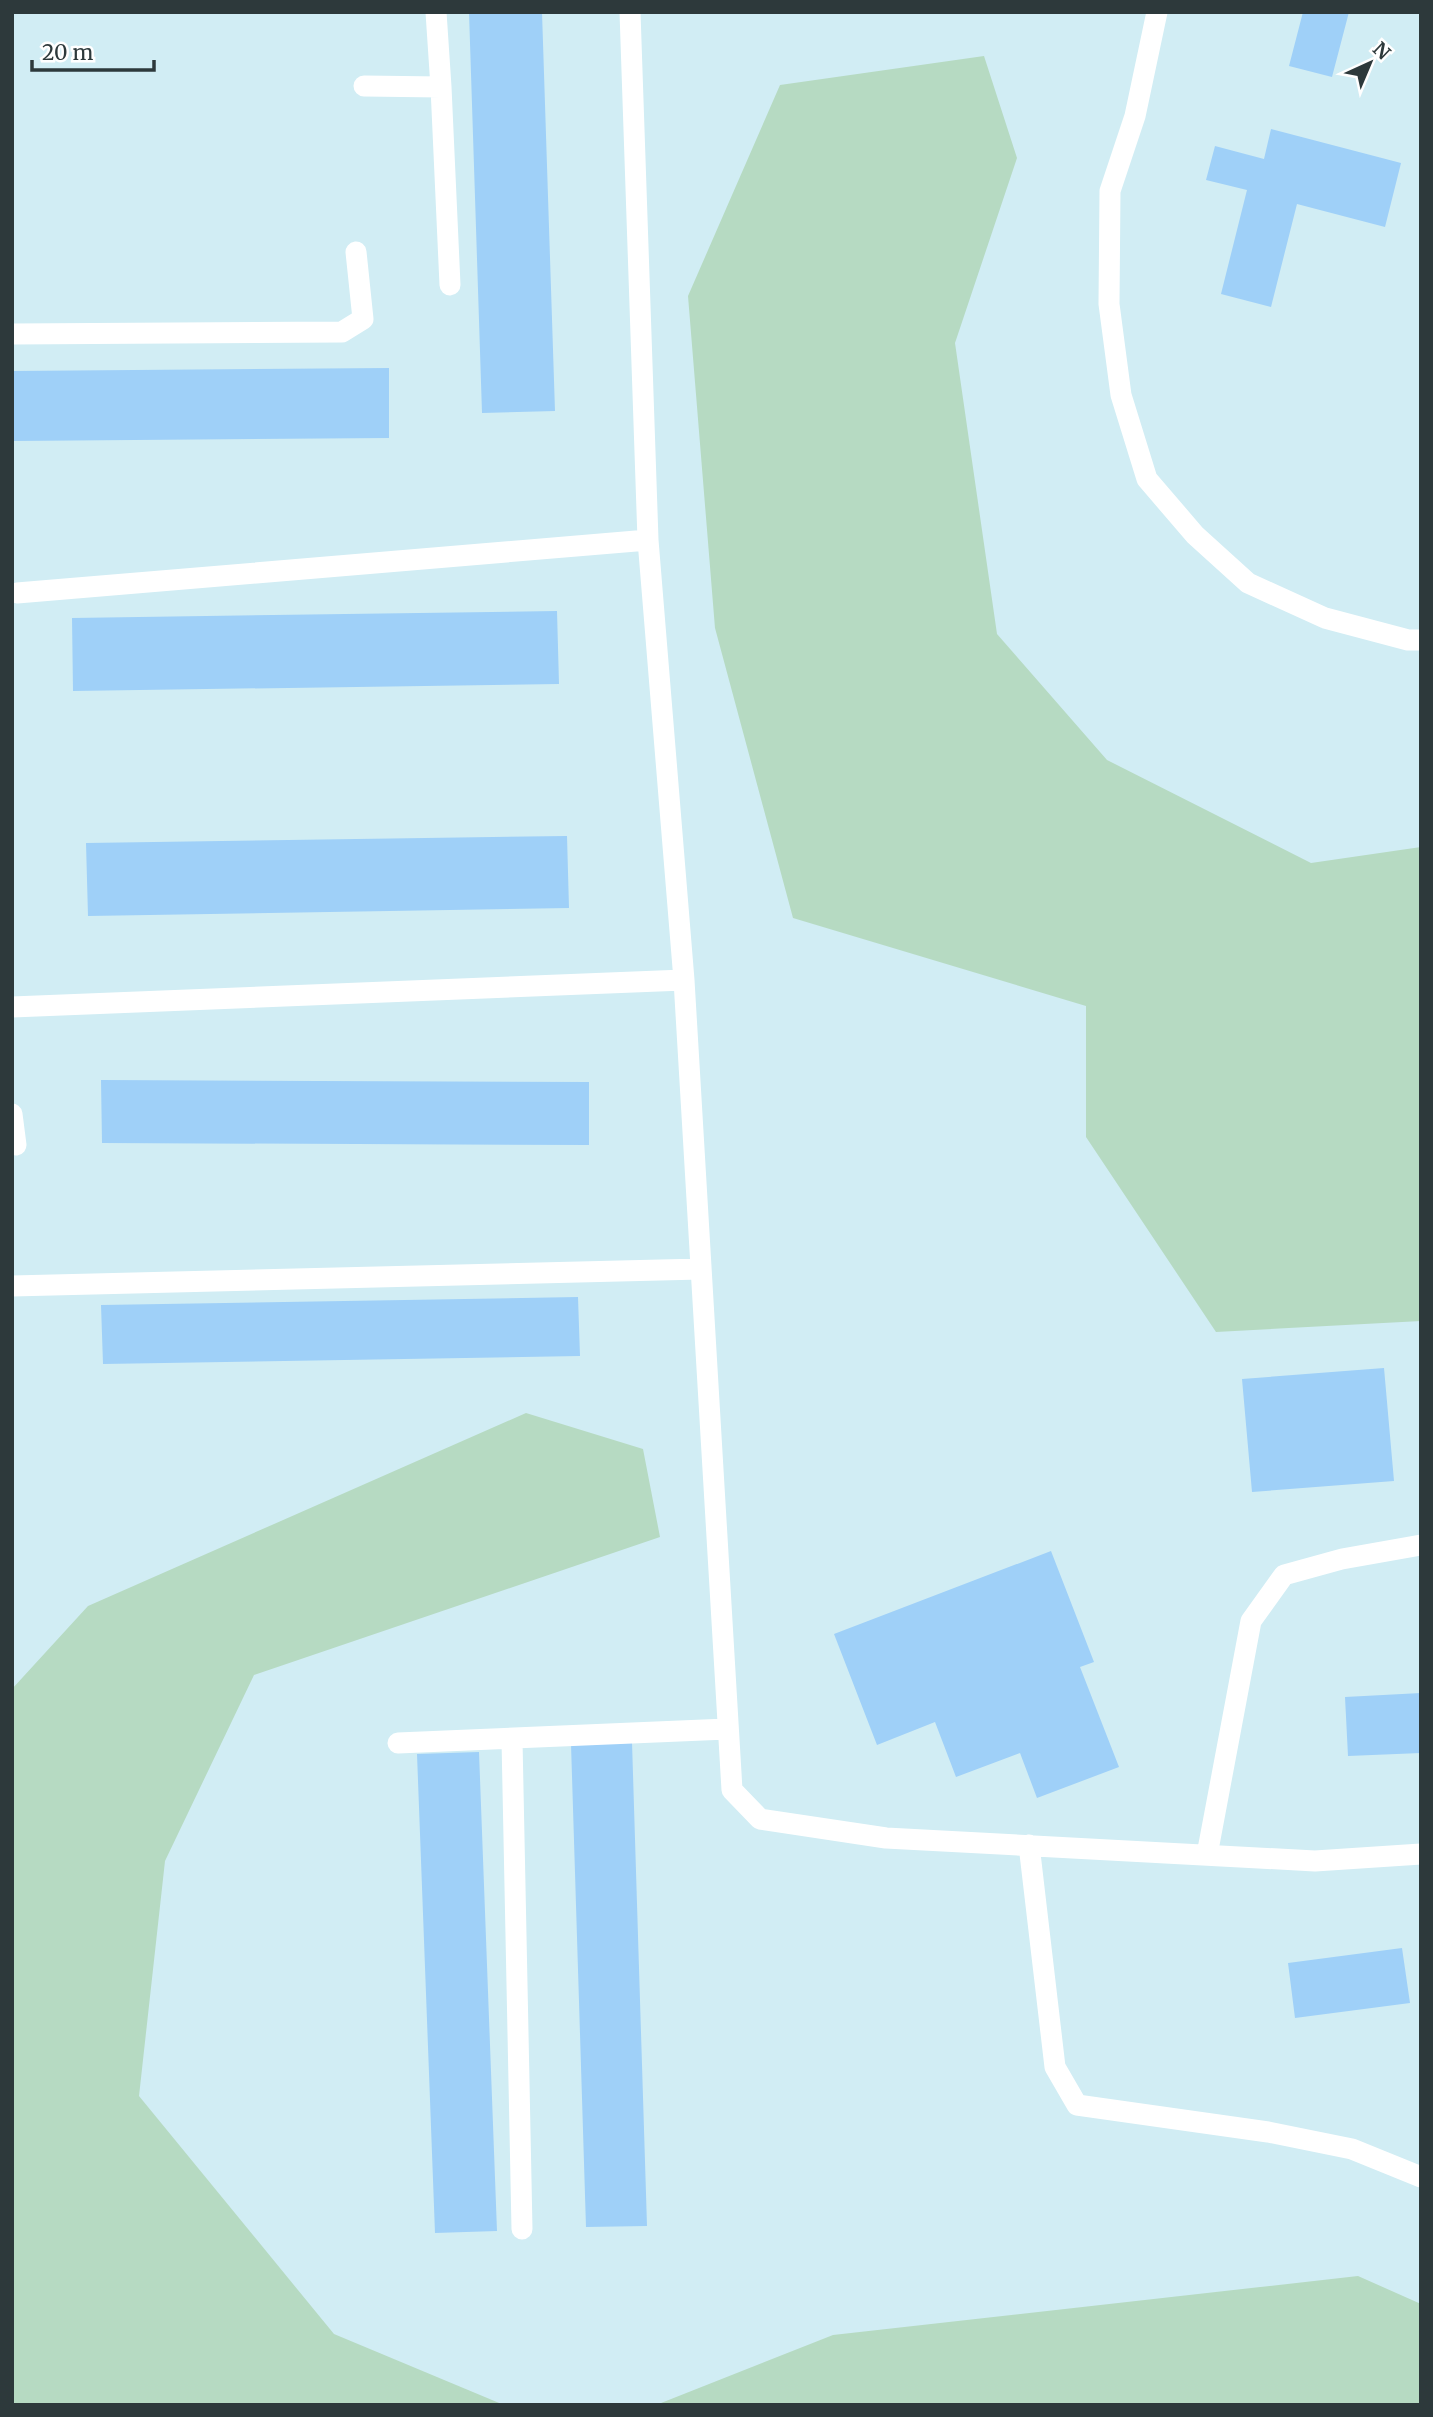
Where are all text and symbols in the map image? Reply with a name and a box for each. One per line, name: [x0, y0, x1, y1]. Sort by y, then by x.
scale bar: [32, 28, 154, 72]
north arrow: [1335, 28, 1405, 98]
text: N: [1368, 37, 1396, 65]
text: 20 m: [42, 39, 94, 66]

